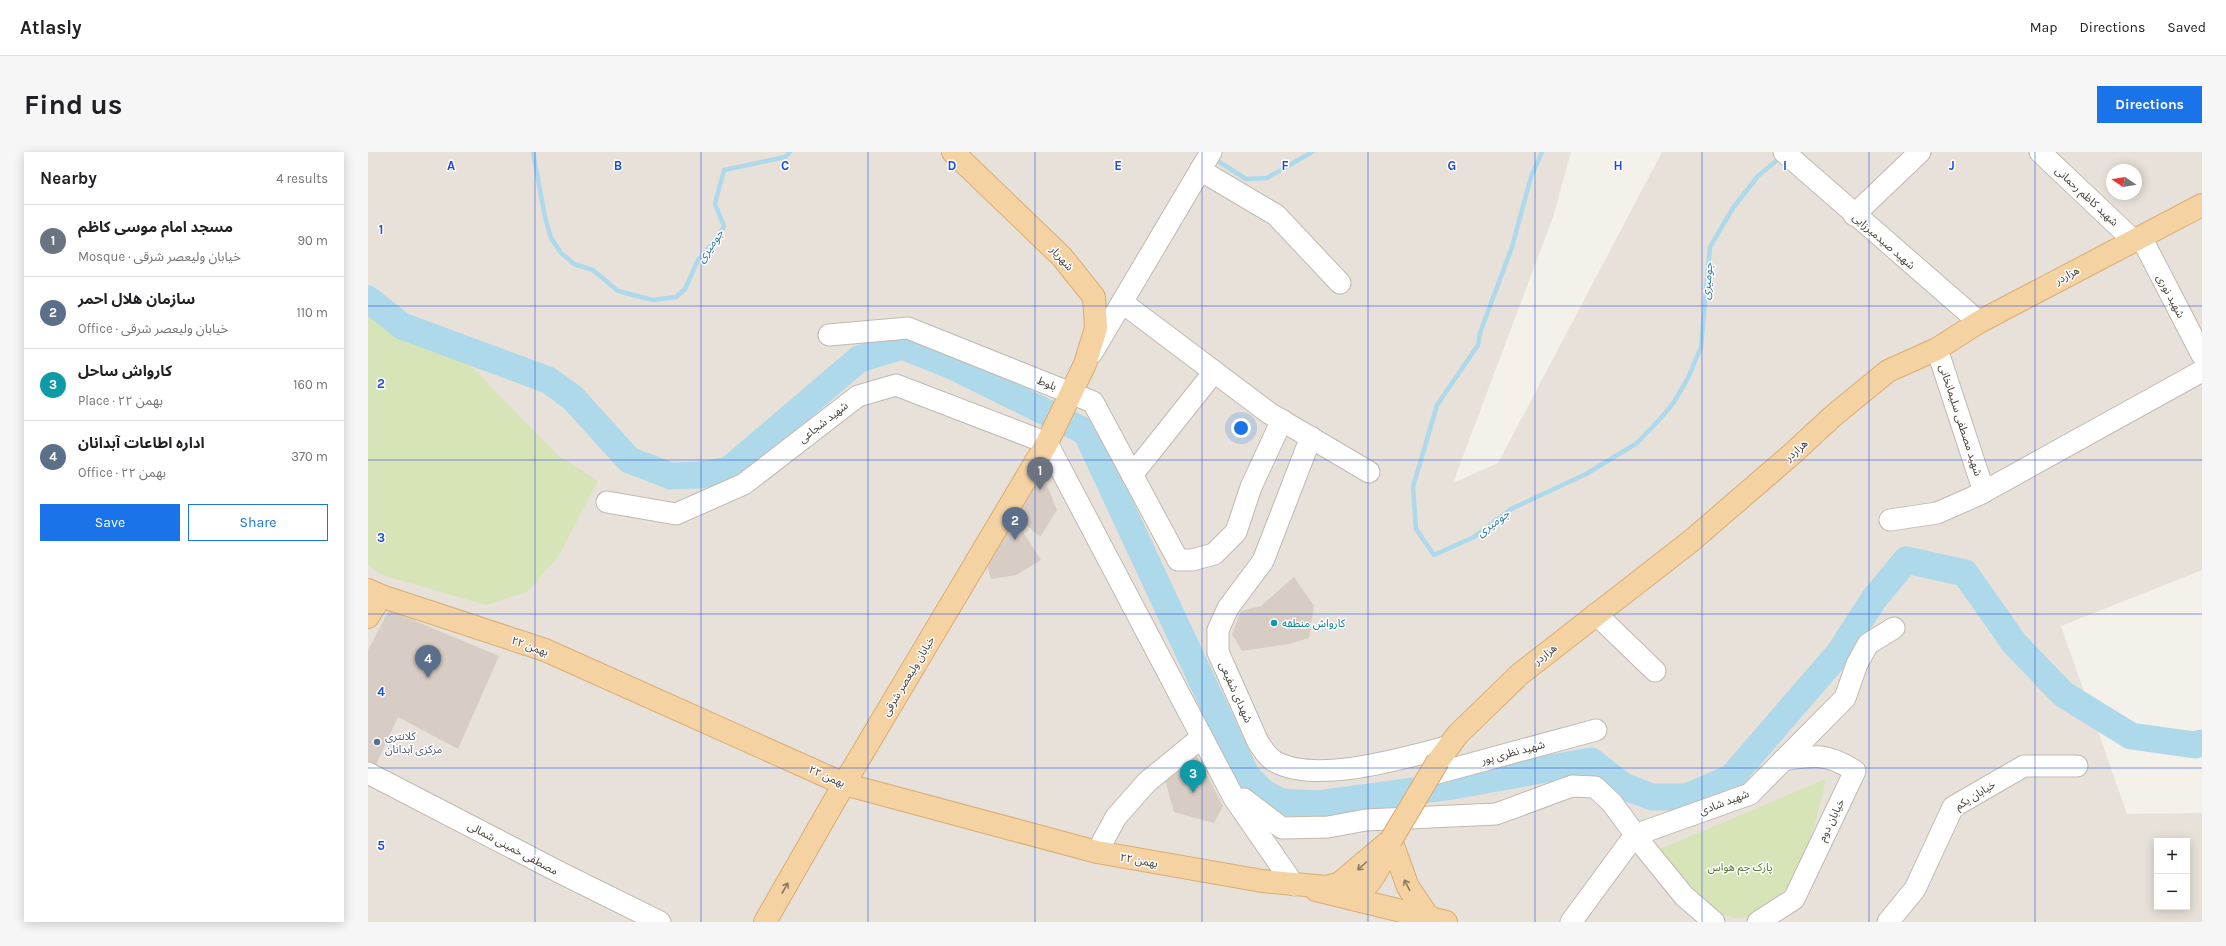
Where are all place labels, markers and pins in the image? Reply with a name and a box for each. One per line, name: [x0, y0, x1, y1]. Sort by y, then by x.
pin: 1: [1027, 457, 1053, 490]
pin: 2: [1002, 507, 1028, 540]
place label: کارواش منطقه: [1282, 617, 1346, 630]
marker: کارواش منطقه: [1269, 618, 1279, 628]
pin: 4: [415, 645, 441, 678]
place label: کلانتری مرکزی آبدانان: [385, 730, 442, 756]
marker: کلانتری مرکزی آبدانان: [372, 737, 382, 747]
pin: 3: [1180, 760, 1206, 793]

